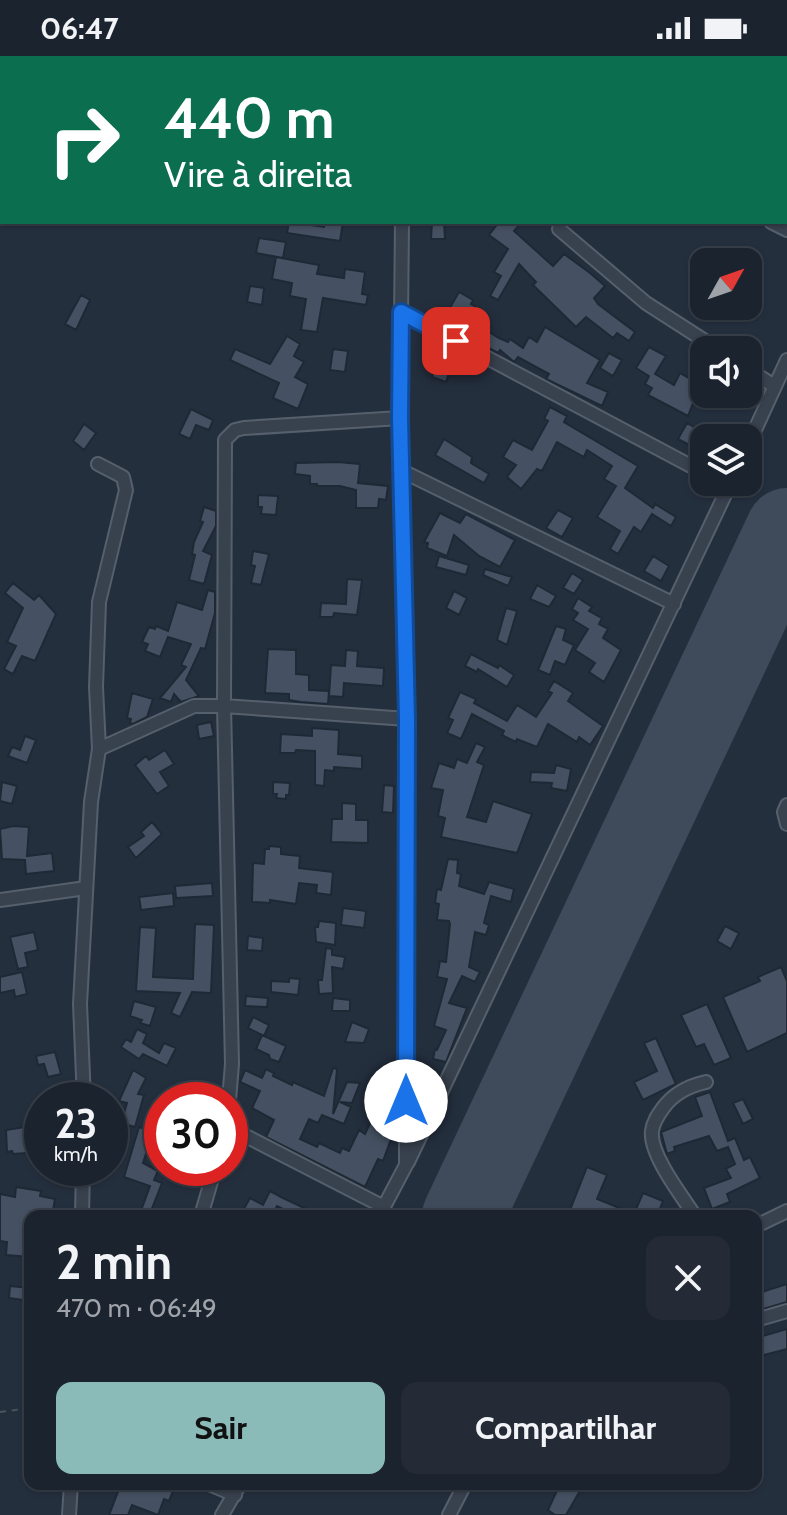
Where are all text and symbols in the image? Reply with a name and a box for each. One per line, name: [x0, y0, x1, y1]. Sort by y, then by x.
text: 06:47: [40, 10, 119, 47]
text: 440 m: [164, 84, 334, 152]
icon: right: [32, 88, 136, 192]
text: Vire à direita: [164, 152, 352, 196]
north arrow: [690, 248, 762, 320]
map controls: [690, 248, 762, 496]
pin: [422, 307, 490, 375]
icon: arrive: [434, 319, 478, 363]
button: sound: [690, 336, 762, 408]
button: layers: [690, 424, 762, 496]
position arrow: [364, 1059, 448, 1143]
speed limit sign: 30: [144, 1082, 248, 1186]
text: 23: [55, 1099, 97, 1148]
text: km/h: [54, 1142, 98, 1166]
text: 2 min: [56, 1233, 172, 1291]
button: close: [646, 1236, 730, 1320]
text: 470 m · 06:49: [56, 1292, 217, 1324]
button: Sair: [56, 1382, 385, 1474]
button: Compartilhar: [401, 1382, 730, 1474]

